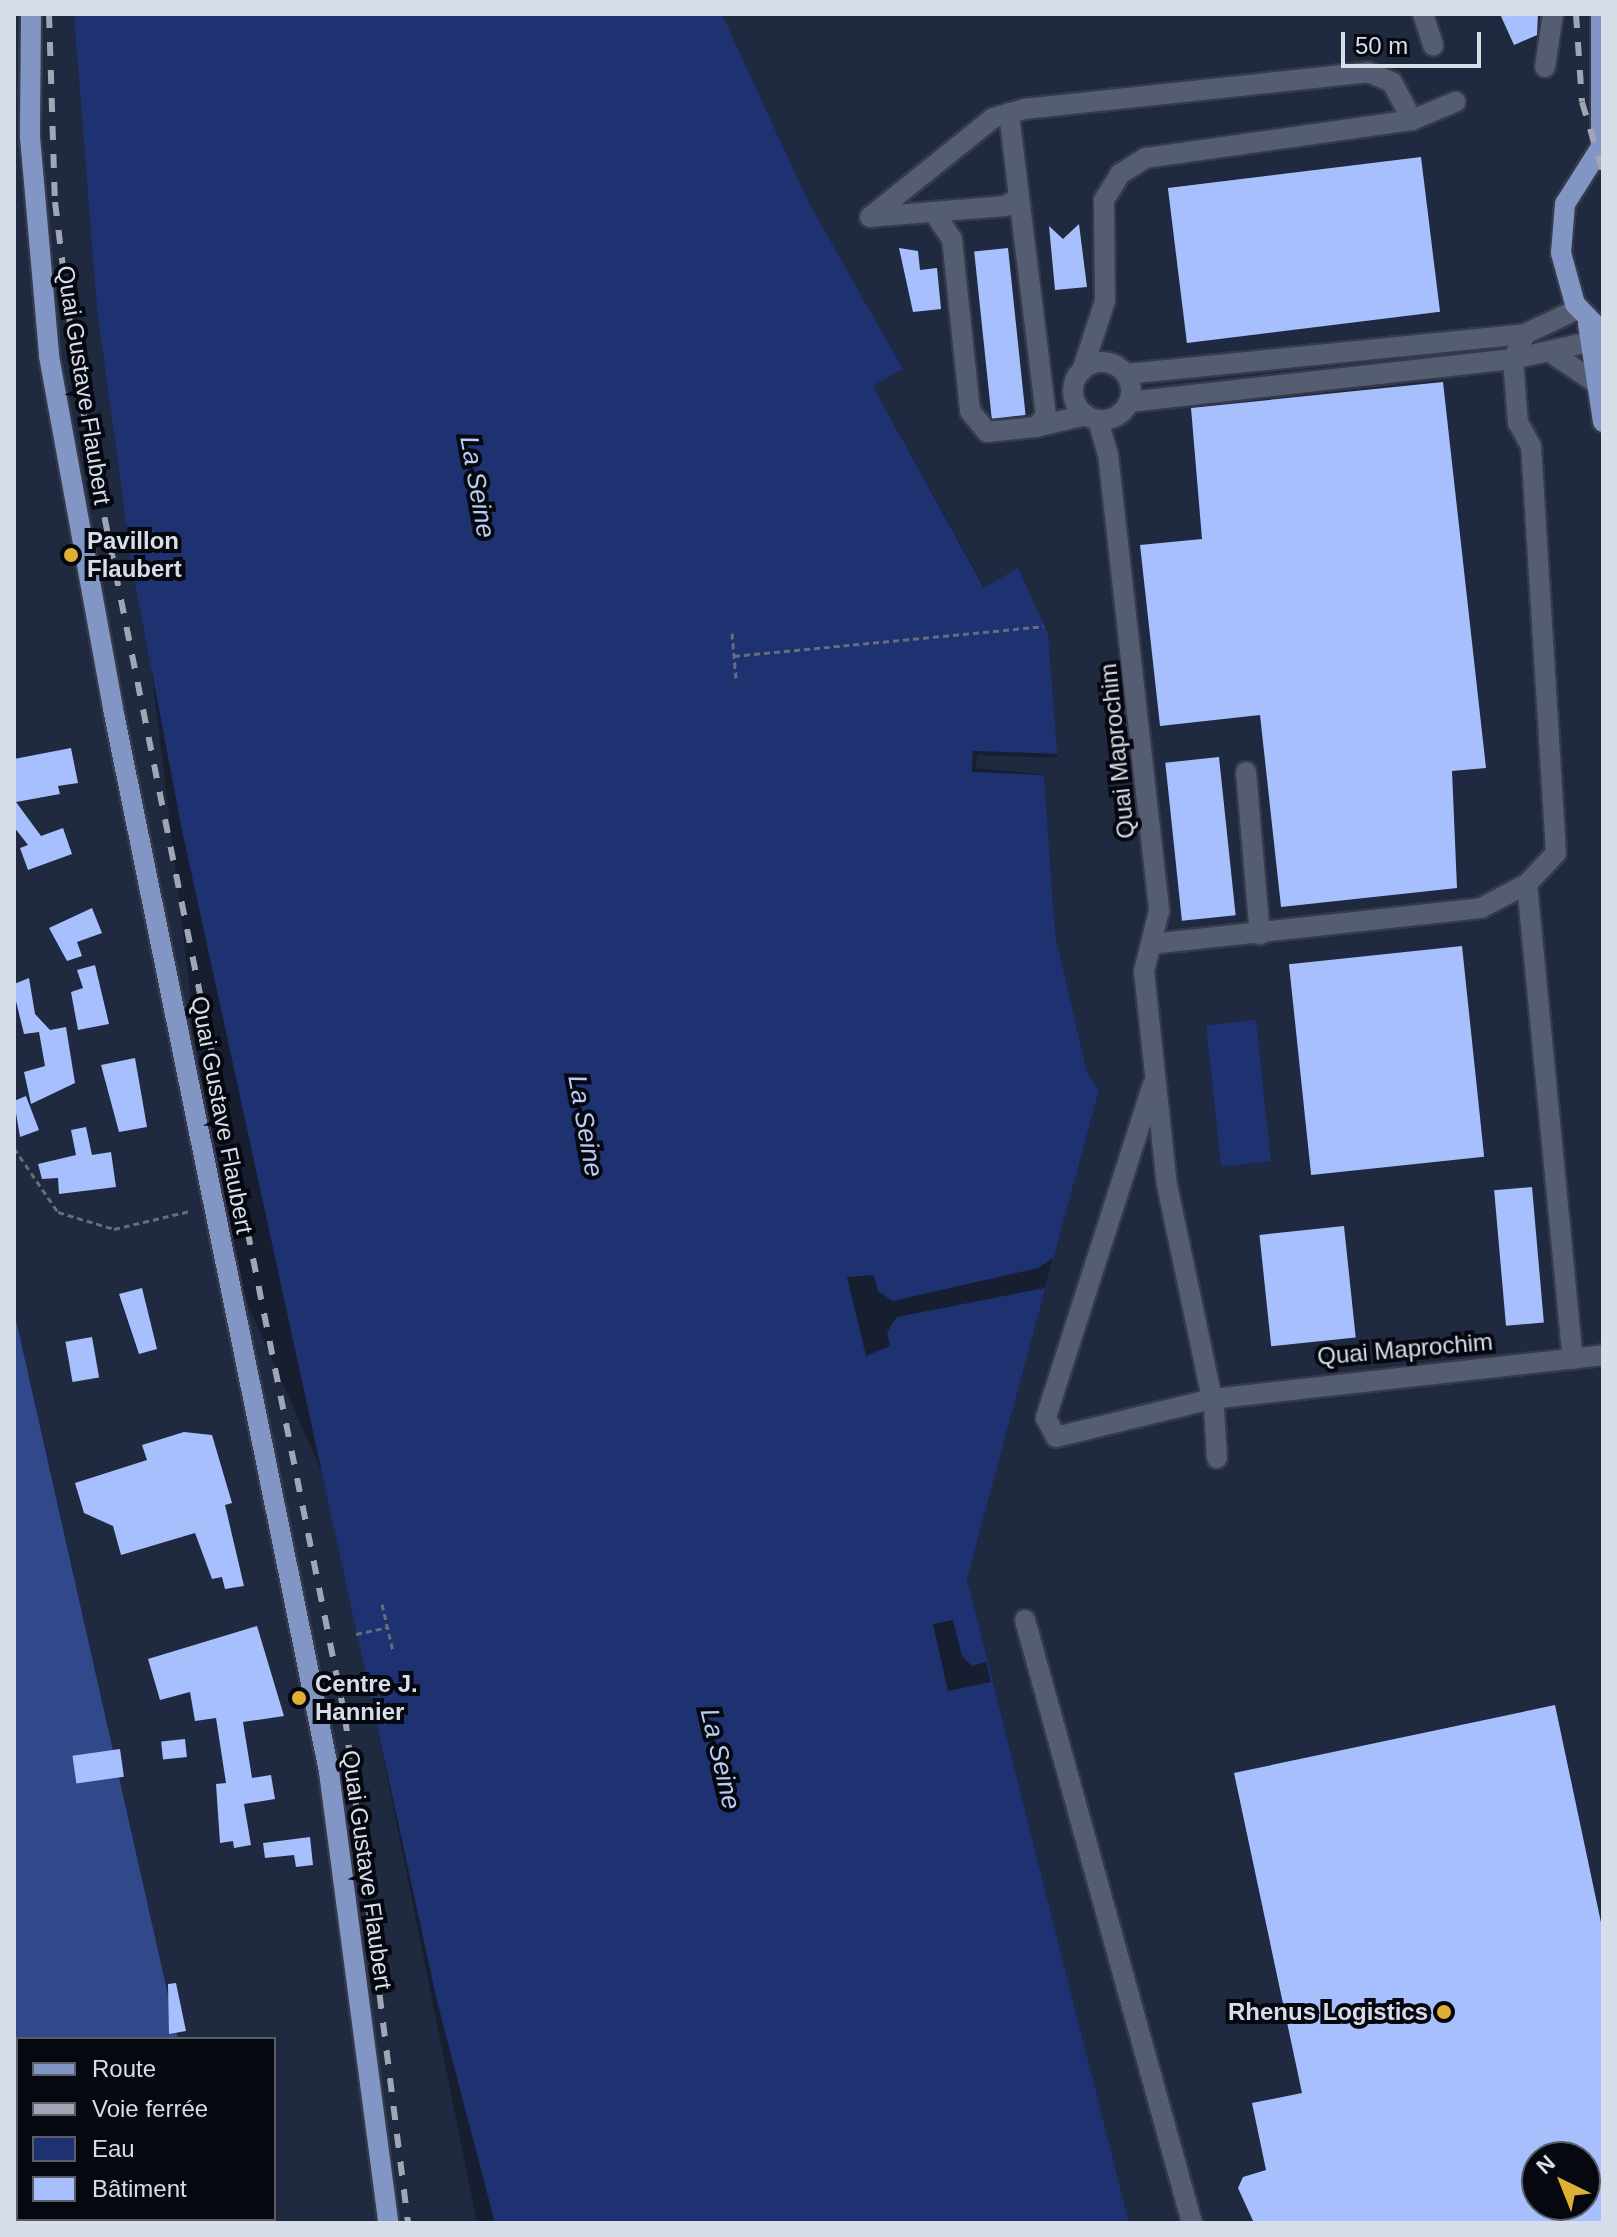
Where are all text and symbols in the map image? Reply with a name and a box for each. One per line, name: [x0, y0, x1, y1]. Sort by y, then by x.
scale bar: [1345, 16, 1485, 66]
text: 50 m: [1355, 32, 1408, 59]
street label: Quai Gustave Flaubert: [51, 264, 117, 506]
water label: La Seine: [453, 434, 501, 540]
place label: Pavillon Flaubert: [87, 527, 182, 583]
marker: Pavillon Flaubert: [62, 546, 80, 564]
street label: Quai Maprochim: [1093, 662, 1141, 840]
street label: Quai Gustave Flaubert: [185, 994, 259, 1236]
water label: La Seine: [561, 1073, 609, 1179]
street label: Quai Maprochim: [1316, 1327, 1494, 1371]
place label: Centre J. Hannier: [315, 1670, 418, 1726]
marker: Centre J. Hannier: [290, 1689, 308, 1707]
water label: La Seine: [693, 1705, 747, 1813]
street label: Quai Gustave Flaubert: [336, 1748, 398, 1992]
place label: Rhenus Logistics: [1228, 1998, 1428, 2026]
marker: Rhenus Logistics: [1435, 2003, 1453, 2021]
legend: [16, 2037, 276, 2221]
text: Route: [92, 2055, 156, 2082]
text: Voie ferrée: [92, 2095, 208, 2122]
text: Eau: [92, 2135, 135, 2162]
north arrow: [1521, 2141, 1601, 2221]
text: N: [1531, 2150, 1560, 2179]
text: Bâtiment: [92, 2175, 187, 2202]

